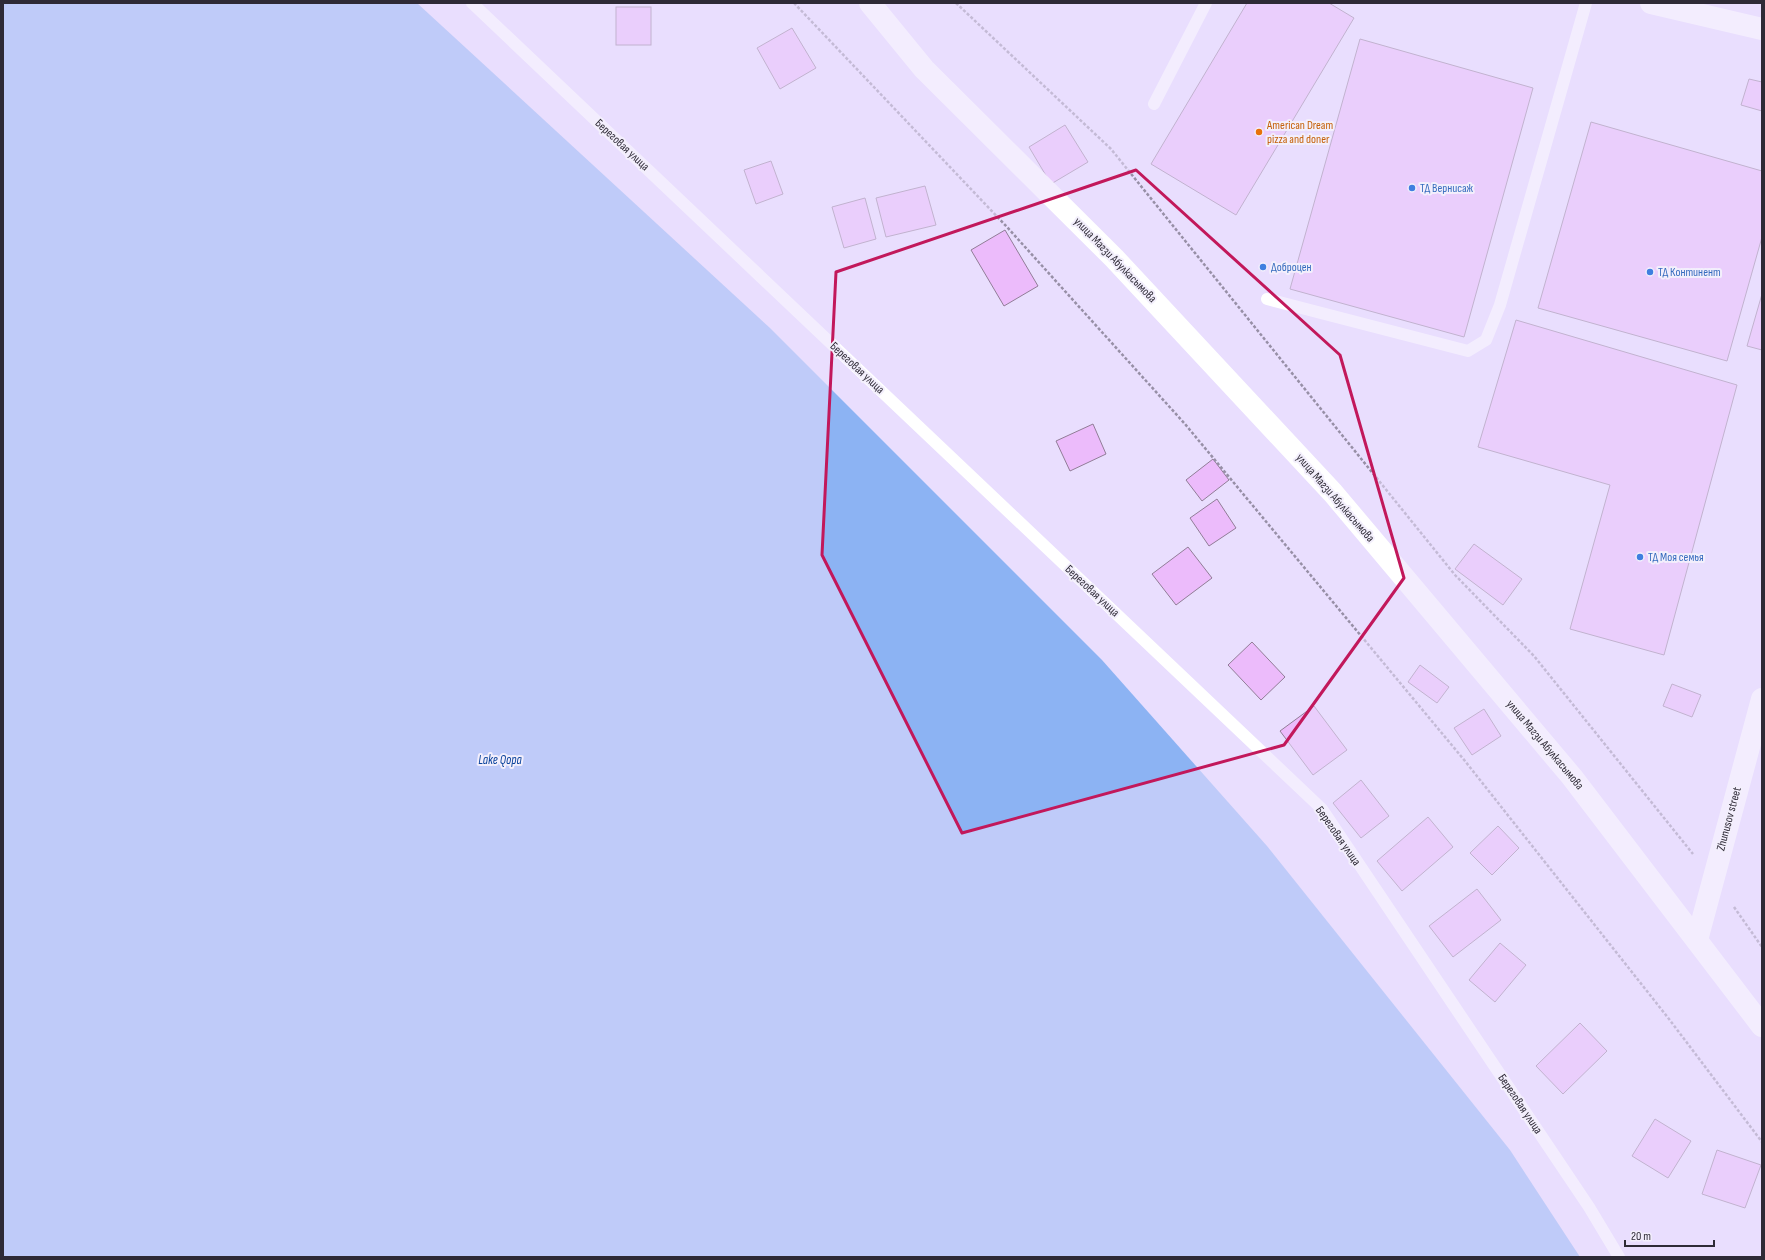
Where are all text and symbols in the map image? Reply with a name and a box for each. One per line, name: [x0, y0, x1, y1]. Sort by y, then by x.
street label: Береговая улица: [592, 116, 653, 174]
place label: American Dream pizza and doner: [1266, 118, 1333, 147]
marker: American Dream pizza and doner: [1254, 127, 1264, 137]
place label: ТД Вернисаж: [1420, 181, 1474, 196]
marker: ТД Вернисаж: [1407, 183, 1417, 193]
street label: улица Магзи Абулкасымова: [1070, 214, 1160, 306]
place label: Доброцен: [1271, 260, 1312, 275]
marker: Доброцен: [1258, 262, 1268, 272]
place label: ТД Континент: [1658, 265, 1721, 280]
marker: ТД Континент: [1645, 267, 1655, 277]
street label: Береговая улица: [827, 339, 888, 397]
street label: улица Магзи Абулкасымова: [1292, 451, 1378, 546]
place label: ТД Моя семья: [1648, 550, 1704, 565]
marker: ТД Моя семья: [1635, 552, 1645, 562]
street label: Береговая улица: [1062, 562, 1123, 620]
street label: улица Магзи Абулкасымова: [1503, 697, 1587, 793]
water label: Lake Qopa: [478, 752, 523, 768]
street label: Zhunusov street: [1713, 785, 1745, 853]
street label: Береговая улица: [1312, 803, 1364, 869]
street label: Береговая улица: [1495, 1071, 1546, 1137]
scale bar: [1625, 1222, 1714, 1248]
text: 20 m: [1631, 1229, 1651, 1244]

